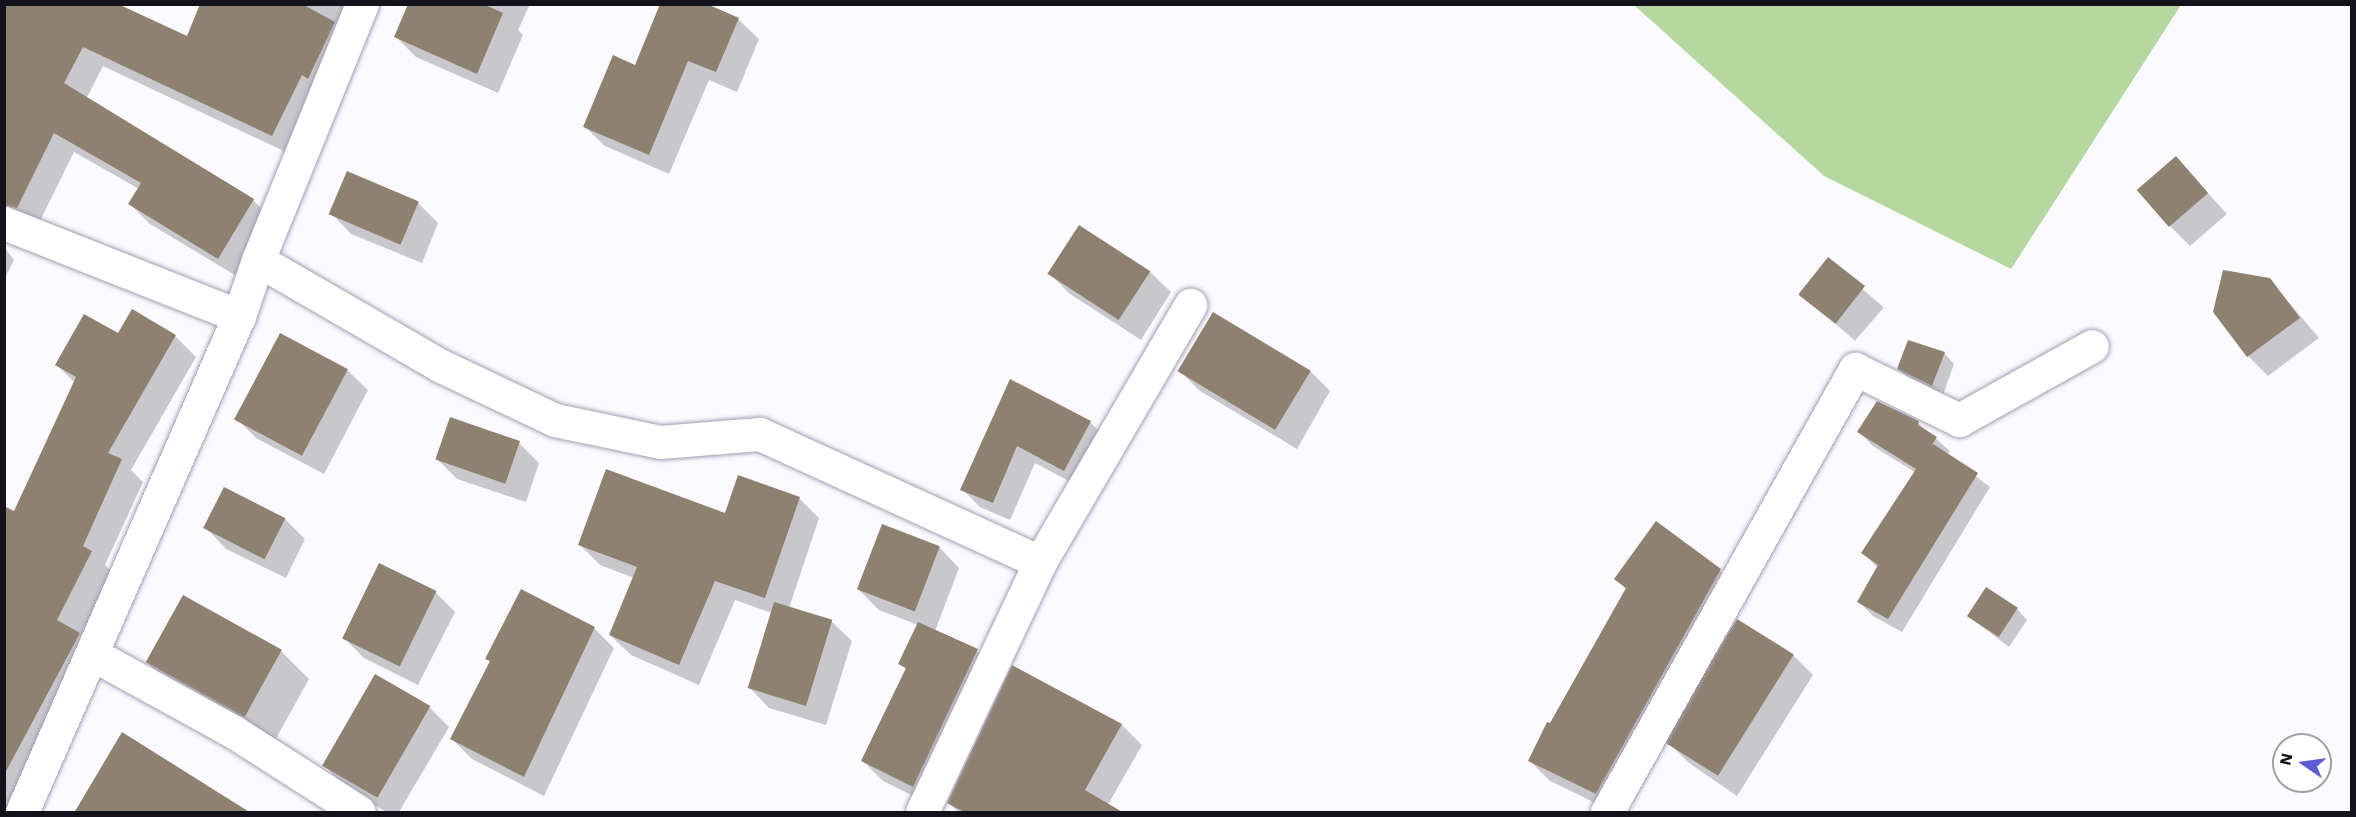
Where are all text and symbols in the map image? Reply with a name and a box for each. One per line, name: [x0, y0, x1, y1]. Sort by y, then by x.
north arrow: [2272, 733, 2332, 793]
text: N: [2275, 751, 2297, 767]

